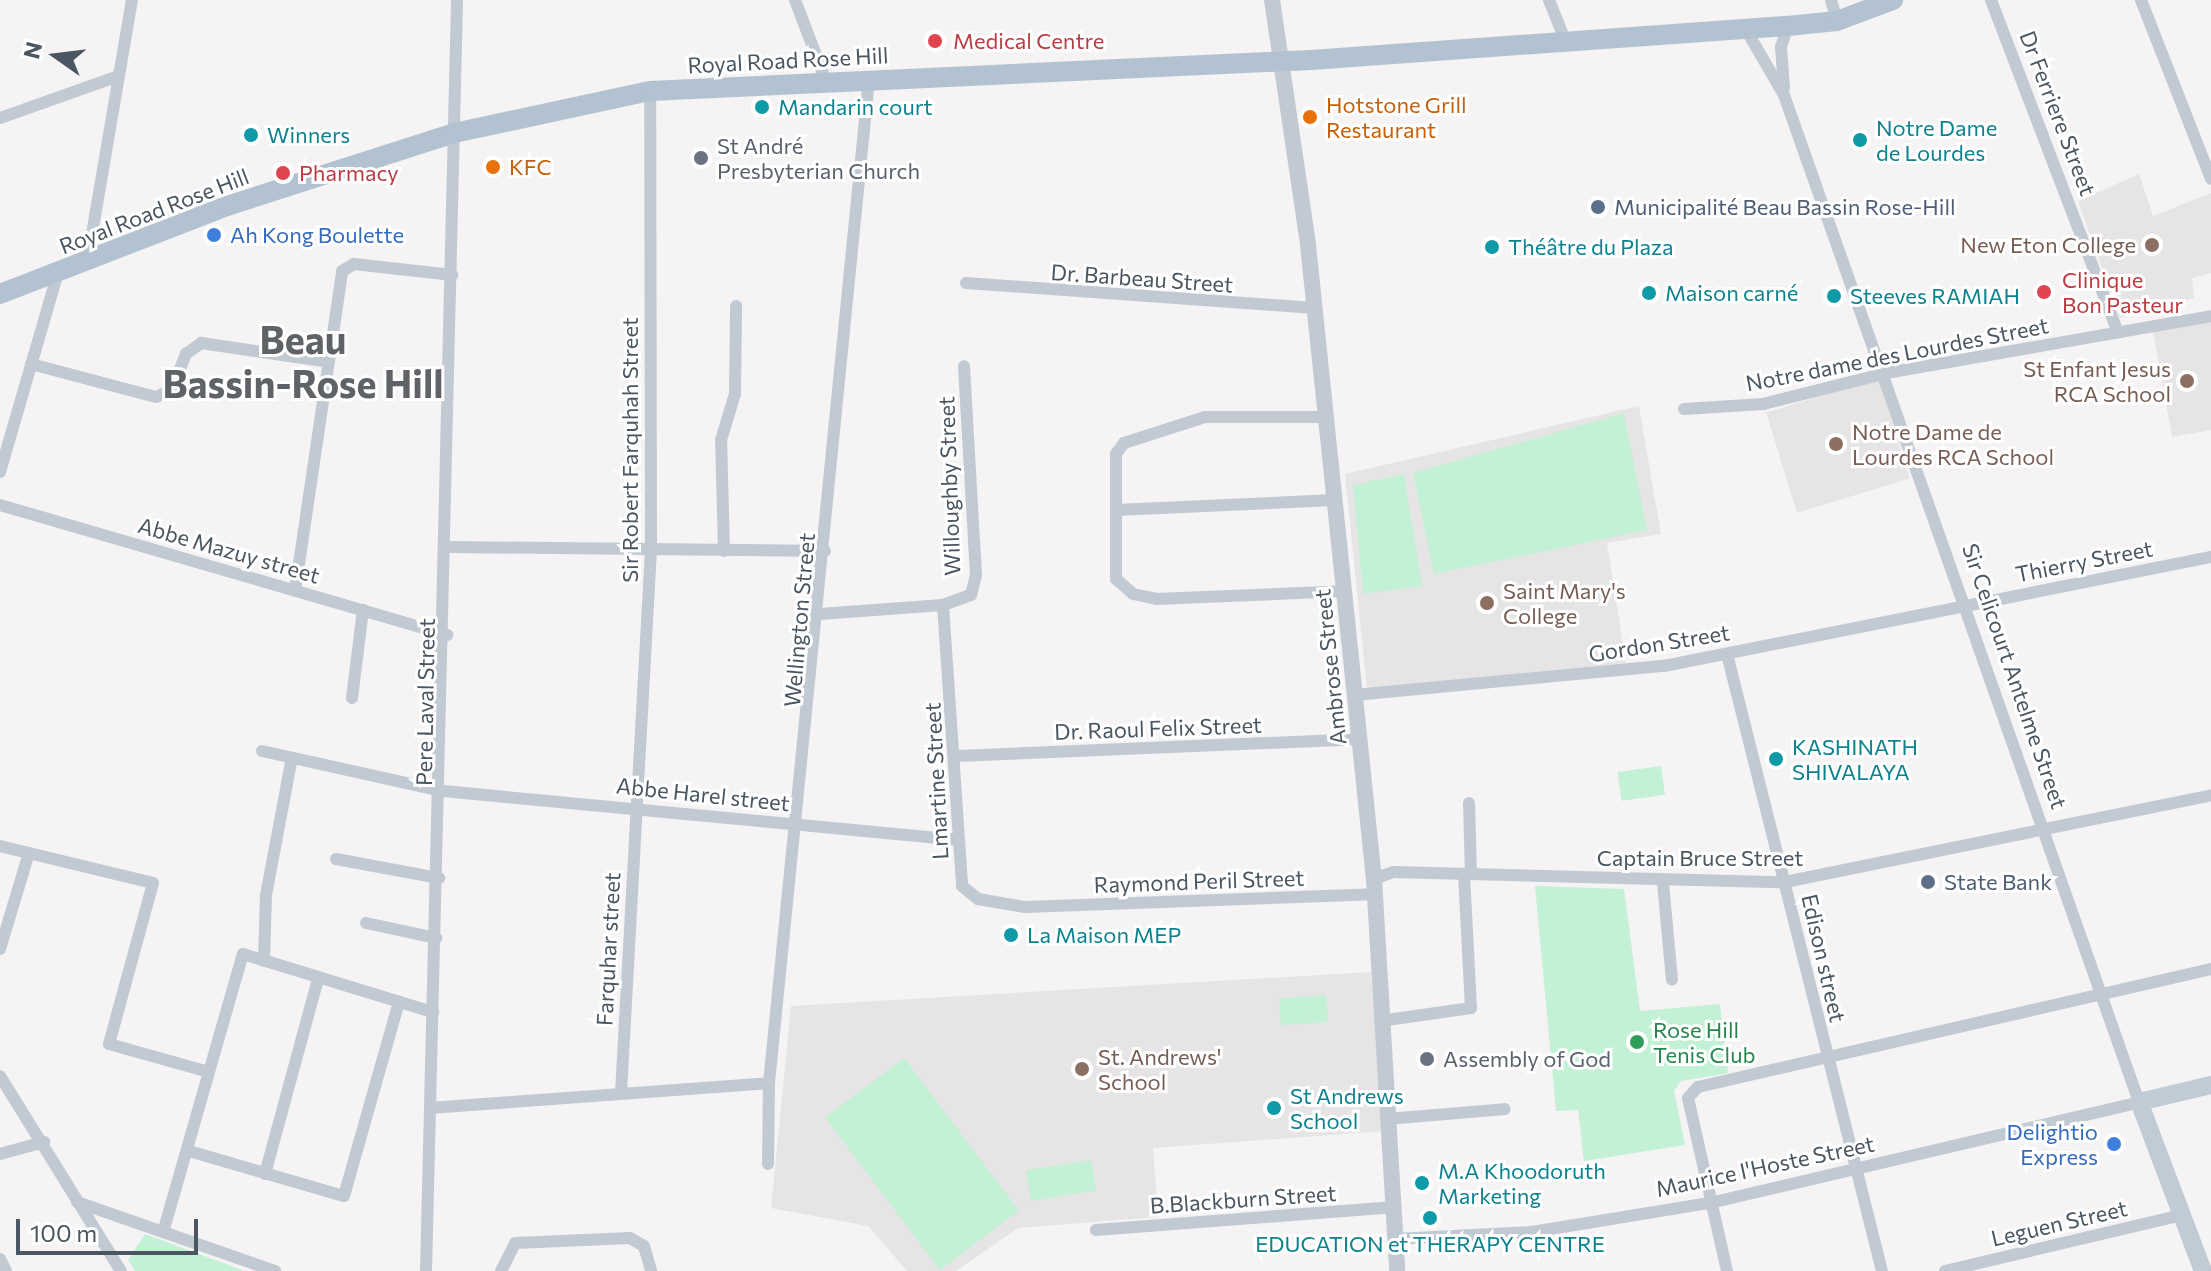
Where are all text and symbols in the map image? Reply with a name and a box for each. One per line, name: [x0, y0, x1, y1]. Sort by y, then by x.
north arrow: [16, 16, 96, 96]
street label: Dr Ferriere Street: [2014, 27, 2102, 199]
place label: Medical Centre: [953, 28, 1104, 54]
marker: Medical Centre: [924, 30, 946, 52]
text: N: [17, 39, 47, 61]
street label: Royal Road Rose Hill: [687, 42, 889, 78]
place label: Hotstone Grill Restaurant: [1326, 91, 1467, 142]
place label: Mandarin court: [778, 94, 933, 120]
marker: Mandarin court: [753, 98, 771, 116]
marker: Hotstone Grill Restaurant: [1301, 108, 1319, 126]
place label: Notre Dame de Lourdes: [1876, 114, 1997, 166]
place label: Winners: [267, 122, 350, 148]
marker: Winners: [242, 126, 260, 144]
marker: Notre Dame de Lourdes: [1851, 131, 1869, 149]
place label: St André Presbyterian Church: [717, 132, 920, 184]
marker: St André Presbyterian Church: [692, 149, 710, 167]
place label: KFC: [509, 154, 551, 180]
marker: KFC: [484, 158, 502, 176]
place label: Pharmacy: [299, 160, 399, 186]
street label: Royal Road Rose Hill: [55, 163, 253, 259]
marker: Pharmacy: [274, 164, 292, 182]
place label: Municipalité Beau Bassin Rose-Hill: [1614, 194, 1956, 220]
marker: Municipalité Beau Bassin Rose-Hill: [1589, 198, 1607, 216]
place label: Ah Kong Boulette: [230, 222, 404, 248]
marker: Ah Kong Boulette: [205, 226, 223, 244]
place label: New Eton College: [1960, 232, 2136, 258]
place label: Théâtre du Plaza: [1508, 234, 1674, 260]
marker: New Eton College: [2143, 236, 2161, 254]
marker: Théâtre du Plaza: [1483, 238, 1501, 256]
street label: Dr. Barbeau Street: [1050, 258, 1234, 298]
place label: Clinique Bon Pasteur: [2062, 266, 2183, 318]
place label: Maison carné: [1665, 280, 1798, 306]
marker: Clinique Bon Pasteur: [2033, 281, 2055, 303]
place label: Steeves RAMIAH: [1850, 283, 2020, 309]
marker: Maison carné: [1640, 284, 1658, 302]
marker: Steeves RAMIAH: [1825, 287, 1843, 305]
street label: Notre dame des Lourdes Street: [1743, 312, 2051, 396]
district label: Beau Bassin-Rose Hill: [162, 316, 444, 406]
street label: Sir Robert Farquhah Street: [617, 317, 643, 583]
place label: St Enfant Jesus RCA School: [2023, 355, 2171, 406]
marker: St Enfant Jesus RCA School: [2178, 372, 2196, 390]
street label: Willoughby Street: [933, 396, 965, 576]
place label: Notre Dame de Lourdes RCA School: [1852, 418, 2054, 470]
marker: Notre Dame de Lourdes RCA School: [1827, 435, 1845, 453]
street label: Abbe Mazuy street: [135, 511, 323, 589]
street label: Wellington Street: [778, 532, 820, 708]
street label: Thierry Street: [2013, 535, 2155, 587]
street label: Sir Celicourt Antelme Street: [1957, 540, 2073, 812]
place label: Saint Mary's College: [1503, 577, 1626, 628]
street label: Ambrose Street: [1309, 588, 1351, 746]
marker: Saint Mary's College: [1478, 594, 1496, 612]
street label: Pere Laval Street: [410, 618, 440, 786]
street label: Gordon Street: [1587, 619, 1731, 667]
street label: Lmartine Street: [919, 702, 953, 860]
street label: Dr. Raoul Felix Street: [1054, 711, 1262, 745]
place label: KASHINATH SHIVALAYA: [1792, 733, 1918, 784]
marker: KASHINATH SHIVALAYA: [1767, 750, 1785, 768]
street label: Abbe Harel street: [615, 772, 791, 816]
street label: Captain Bruce Street: [1597, 845, 1803, 871]
street label: Raymond Peril Street: [1093, 864, 1305, 898]
place label: State Bank: [1944, 869, 2052, 895]
street label: Farquhar street: [591, 872, 625, 1026]
marker: State Bank: [1919, 873, 1937, 891]
street label: Edison street: [1796, 891, 1852, 1025]
place label: La Maison MEP: [1027, 922, 1181, 948]
marker: La Maison MEP: [1002, 926, 1020, 944]
place label: Rose Hill Tenis Club: [1653, 1016, 1755, 1068]
marker: Rose Hill Tenis Club: [1628, 1033, 1646, 1051]
place label: St. Andrews' School: [1098, 1043, 1221, 1094]
place label: Assembly of God: [1443, 1046, 1611, 1072]
marker: Assembly of God: [1418, 1050, 1436, 1068]
marker: St. Andrews' School: [1073, 1060, 1091, 1078]
place label: St Andrews School: [1290, 1082, 1404, 1134]
marker: St Andrews School: [1265, 1099, 1283, 1117]
place label: Delightio Express: [2007, 1118, 2098, 1170]
street label: Maurice I'Hoste Street: [1653, 1130, 1877, 1202]
marker: Delightio Express: [2105, 1135, 2123, 1153]
place label: M.A Khoodoruth Marketing: [1438, 1157, 1606, 1208]
marker: M.A Khoodoruth Marketing: [1413, 1174, 1431, 1192]
street label: B.Blackburn Street: [1149, 1179, 1337, 1219]
street label: Leguen Street: [1988, 1195, 2130, 1251]
scale bar: [20, 1203, 202, 1253]
marker: EDUCATION et THERAPY CENTRE: [1421, 1209, 1439, 1227]
text: 100 m: [30, 1218, 97, 1247]
place label: EDUCATION et THERAPY CENTRE: [1255, 1231, 1605, 1257]

